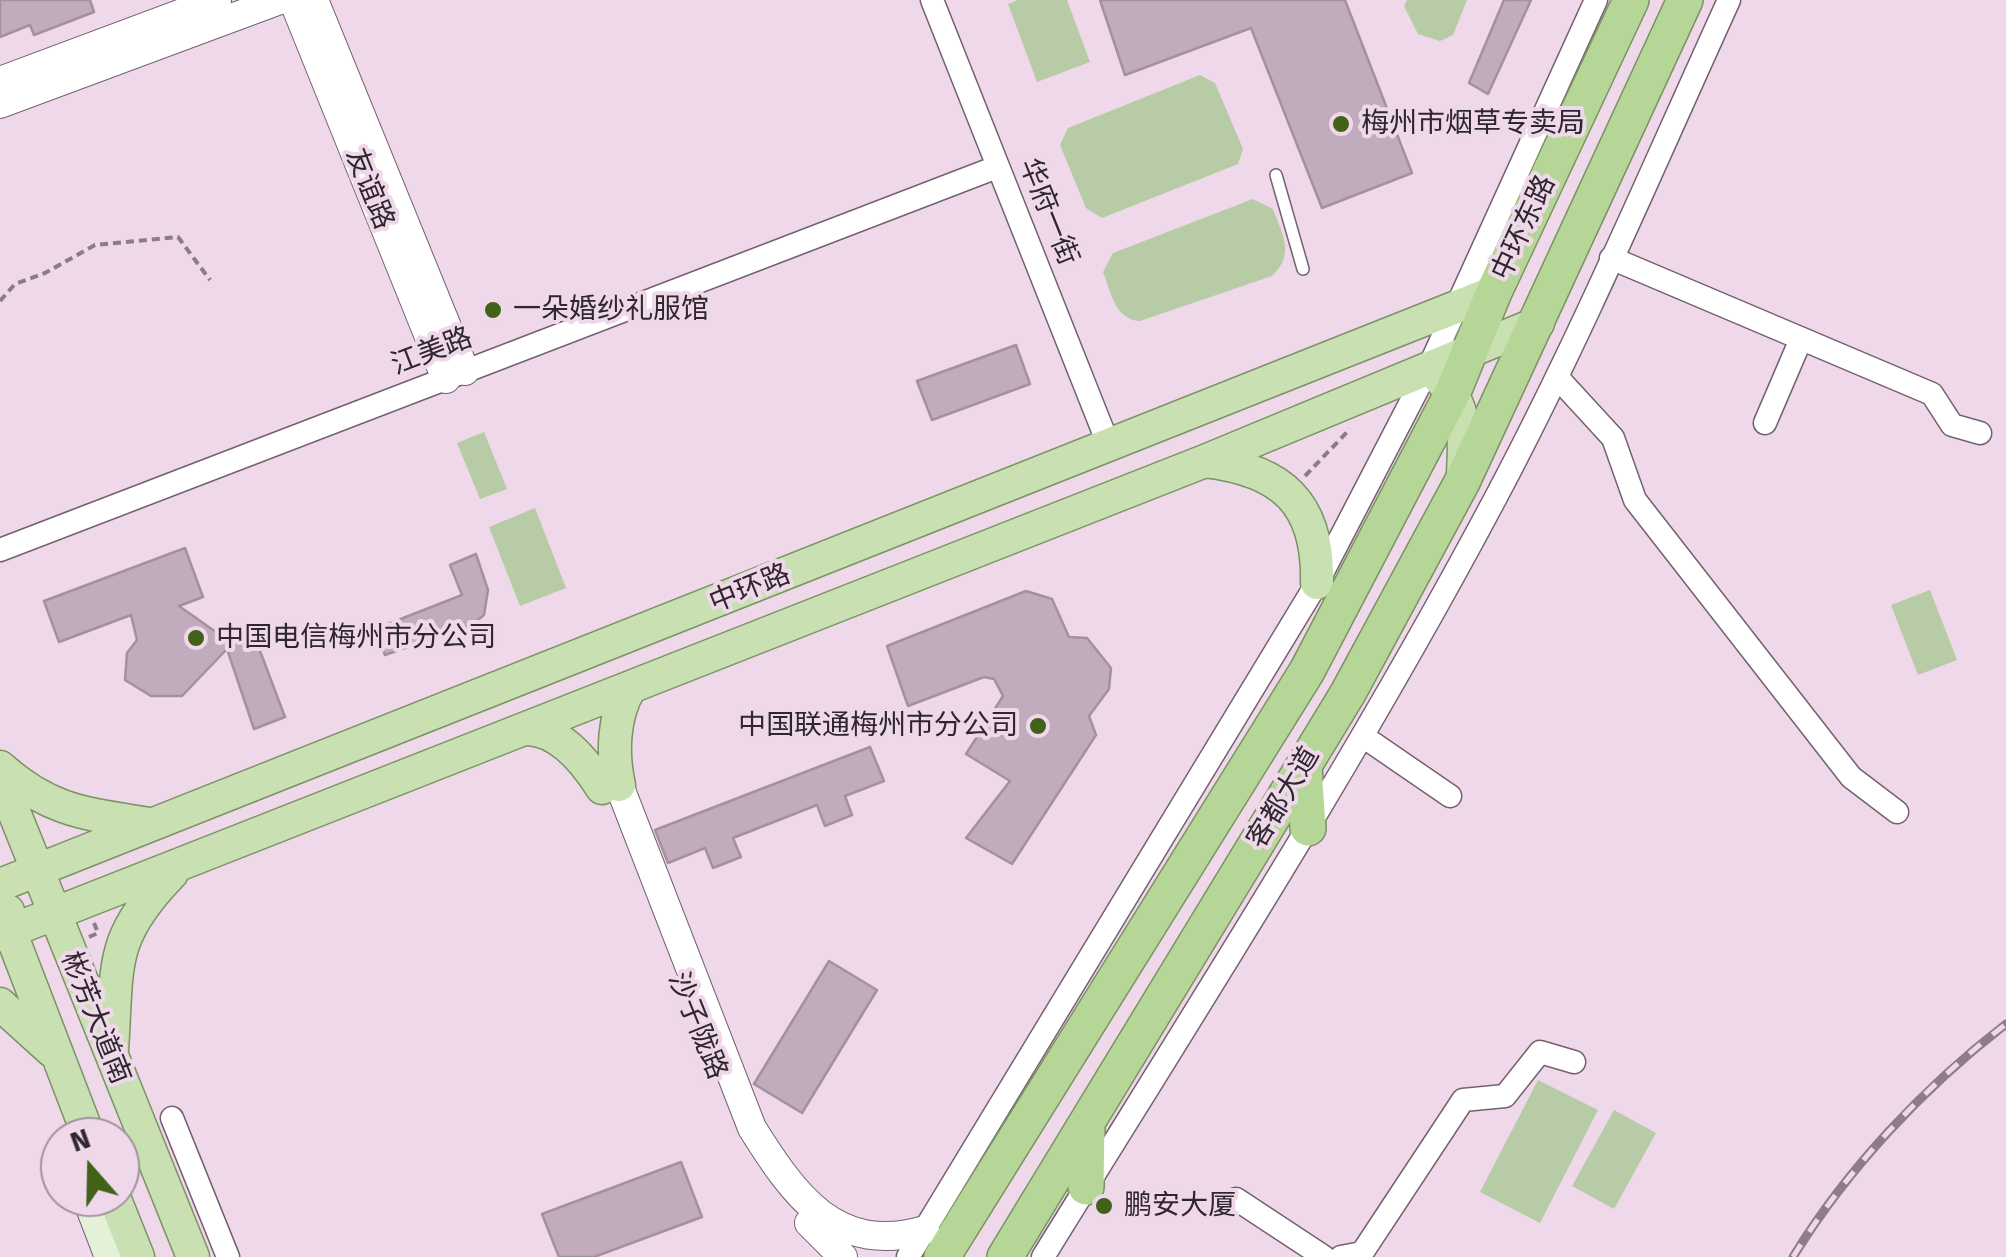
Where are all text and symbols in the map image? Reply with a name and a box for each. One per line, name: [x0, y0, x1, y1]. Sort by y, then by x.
place label: 梅州市烟草专卖局: [1361, 107, 1585, 141]
marker: 梅州市烟草专卖局: [1330, 113, 1352, 135]
street label: 友谊路: [338, 144, 400, 234]
street label: 华府一街: [1011, 154, 1085, 270]
street label: 中环东路: [1485, 170, 1563, 286]
place label: 一朵婚纱礼服馆: [513, 293, 709, 327]
marker: 一朵婚纱礼服馆: [482, 299, 504, 321]
street label: 江美路: [387, 321, 477, 383]
street label: 中环路: [705, 558, 795, 620]
place label: 中国电信梅州市分公司: [216, 621, 496, 655]
marker: 中国电信梅州市分公司: [185, 627, 207, 649]
place label: 中国联通梅州市分公司: [738, 709, 1018, 743]
marker: 中国联通梅州市分公司: [1027, 715, 1049, 737]
street label: 客都大道: [1241, 741, 1327, 855]
street label: 彬芳大道南: [53, 947, 137, 1089]
street label: 沙子陇路: [660, 968, 734, 1084]
north arrow: [40, 1117, 140, 1217]
text: N: [66, 1122, 95, 1159]
place label: 鹏安大厦: [1124, 1189, 1236, 1223]
marker: 鹏安大厦: [1093, 1195, 1115, 1217]

